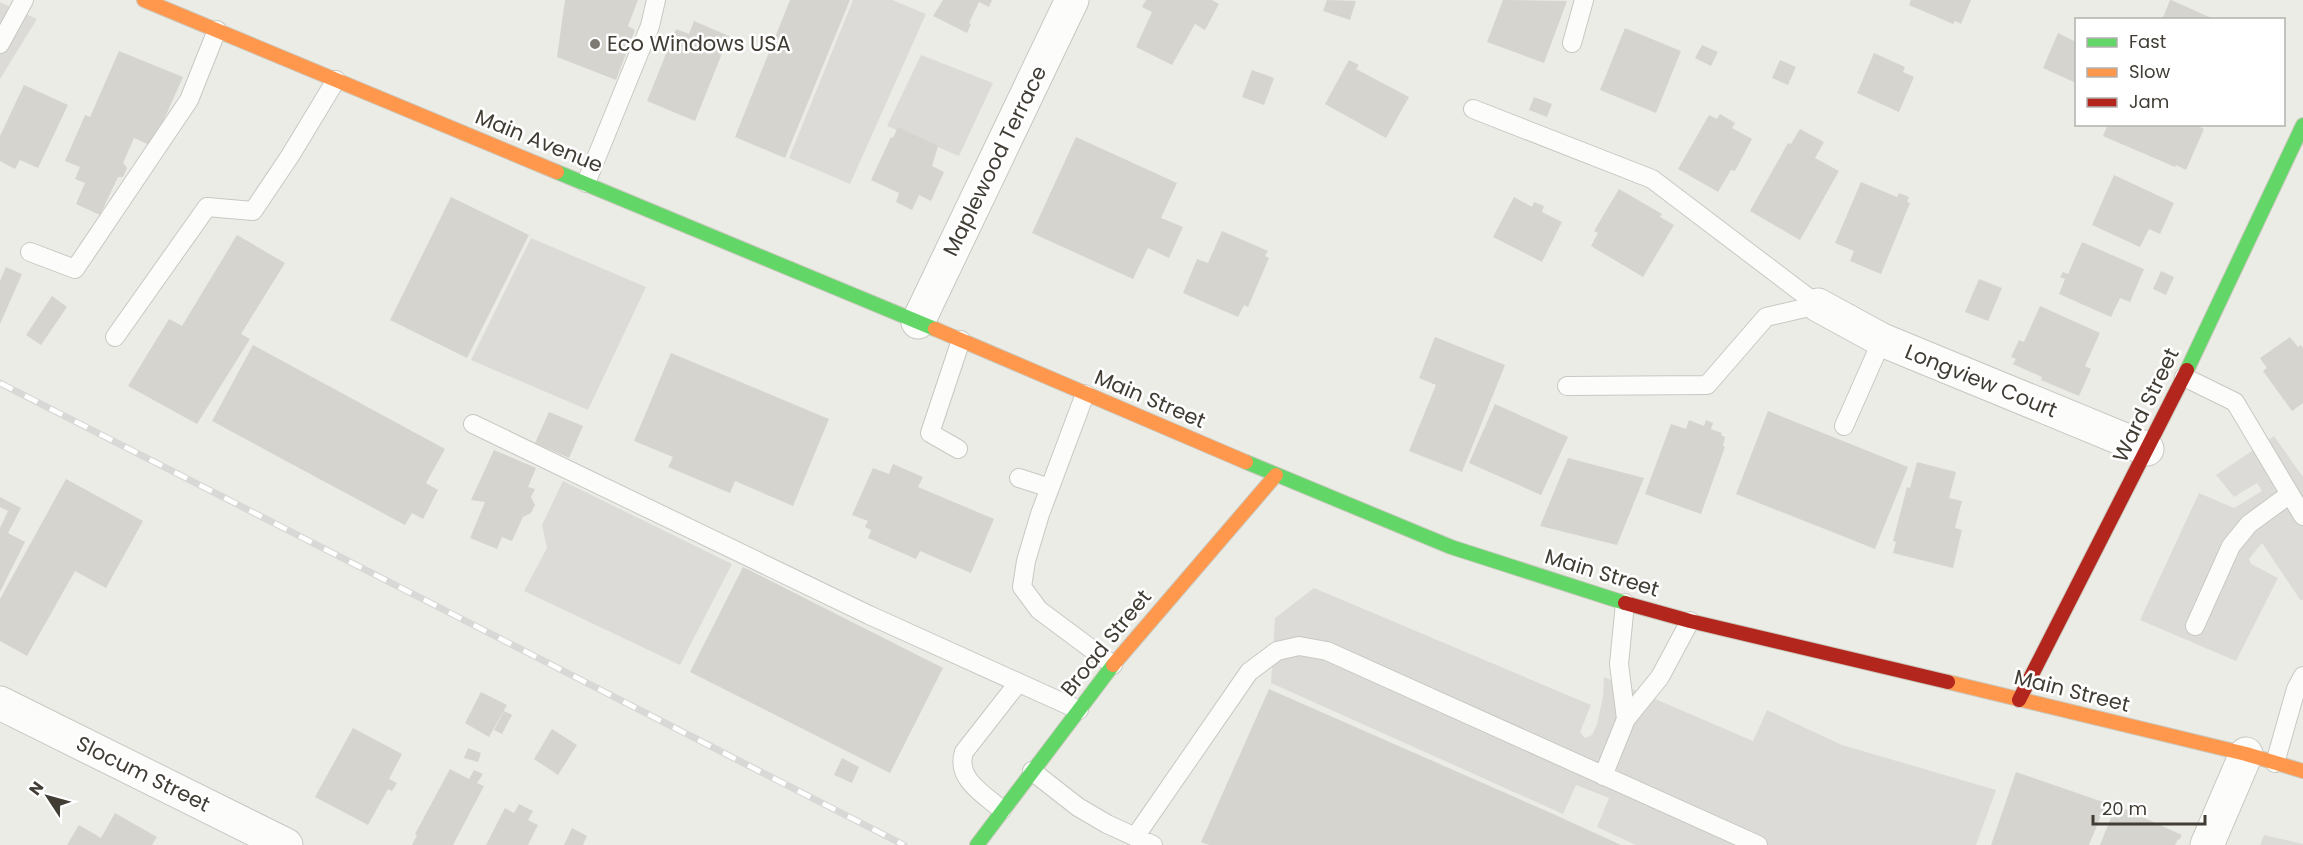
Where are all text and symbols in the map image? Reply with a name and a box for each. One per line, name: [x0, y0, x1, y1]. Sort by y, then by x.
legend: [2075, 18, 2285, 126]
place label: Eco Windows USA: [607, 29, 791, 58]
text: Fast: [2129, 29, 2166, 54]
marker: Eco Windows USA: [588, 37, 602, 51]
text: Slow: [2129, 59, 2171, 84]
street label: Maplewood Terrace: [936, 61, 1053, 261]
text: Jam: [2129, 89, 2169, 114]
street label: Main Avenue: [471, 102, 607, 179]
street label: Longview Court: [1901, 337, 2061, 424]
street label: Ward Street: [2105, 343, 2186, 467]
street label: Main Street: [1090, 362, 1210, 435]
street label: Main Street: [1541, 541, 1663, 604]
street label: Broad Street: [1054, 583, 1158, 702]
street label: Main Street: [2011, 662, 2133, 719]
street label: Slocum Street: [71, 729, 215, 819]
north arrow: [18, 767, 78, 827]
text: N: [23, 777, 49, 800]
scale bar: [2093, 788, 2206, 826]
text: 20 m: [2102, 796, 2147, 821]

